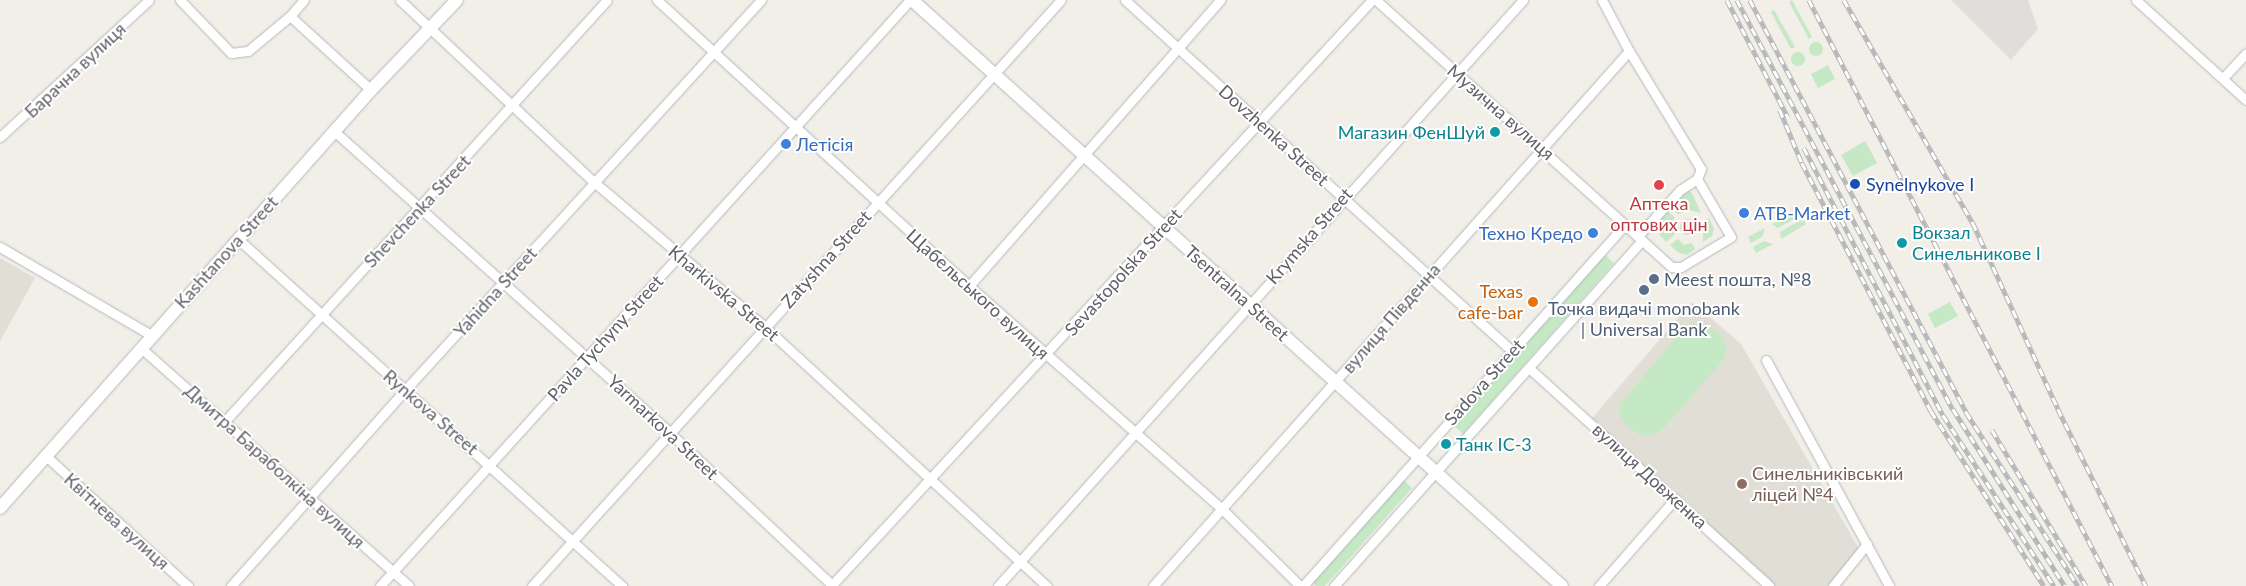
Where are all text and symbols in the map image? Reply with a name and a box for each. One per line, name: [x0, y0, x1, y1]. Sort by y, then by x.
street label: Барачна вулиця: [20, 18, 130, 122]
street label: Музична вулиця: [1443, 60, 1559, 164]
street label: Dovzhenka Street: [1215, 80, 1333, 190]
place label: Магазин ФенШуй: [1338, 121, 1485, 143]
marker: Магазин ФенШуй: [1489, 126, 1501, 138]
place label: Летісія: [796, 133, 853, 155]
marker: Летісія: [780, 138, 792, 150]
street label: Shevchenka Street: [359, 150, 475, 272]
place label: Synelnykove I: [1866, 173, 1974, 195]
marker: Synelnykove I: [1848, 177, 1862, 191]
marker: Аптека оптових цін: [1653, 179, 1665, 191]
street label: Krymska Street: [1261, 183, 1357, 289]
street label: Kashtanova Street: [170, 191, 282, 313]
place label: Аптека оптових цін: [1610, 193, 1708, 235]
place label: ATB-Market: [1754, 202, 1850, 224]
street label: Sevastopolska Street: [1060, 204, 1186, 340]
street label: Zatyshna Street: [776, 206, 876, 312]
marker: ATB-Market: [1738, 207, 1750, 219]
place label: Техно Кредо: [1479, 222, 1583, 244]
place label: Вокзал Синельникове І: [1912, 222, 2041, 264]
street label: Щабельського вулиця: [902, 224, 1054, 364]
marker: Техно Кредо: [1587, 227, 1599, 239]
marker: Вокзал Синельникове І: [1896, 237, 1908, 249]
street label: Kharkivska Street: [664, 240, 784, 346]
street label: Tsentralna Street: [1180, 241, 1294, 345]
street label: Yahidna Street: [449, 243, 541, 341]
street label: вулиця Південна: [1337, 259, 1445, 377]
place label: Meest пошта, №8: [1664, 268, 1811, 290]
street label: Pavla Tychyny Street: [542, 270, 668, 406]
marker: Meest пошта, №8: [1648, 273, 1660, 285]
place label: Texas cafe-bar: [1458, 281, 1523, 324]
marker: Точка видачі monobank | Universal Bank: [1638, 284, 1650, 296]
marker: Texas cafe-bar: [1527, 296, 1539, 308]
place label: Точка видачі monobank | Universal Bank: [1548, 298, 1740, 340]
street label: Sadova Street: [1440, 334, 1528, 430]
street label: Rynkova Street: [379, 365, 483, 459]
street label: Yarmarkova Street: [603, 370, 723, 484]
street label: Дмитра Бараболкіна вулиця: [180, 379, 370, 553]
street label: вулиця Довженка: [1588, 419, 1712, 533]
place label: Танк ІС-3: [1456, 433, 1532, 455]
marker: Танк ІС-3: [1440, 438, 1452, 450]
place label: Синельниківський ліцей №4: [1752, 463, 1903, 506]
street label: Квітнева вулиця: [60, 468, 174, 574]
marker: Синельниківський ліцей №4: [1736, 478, 1748, 490]

